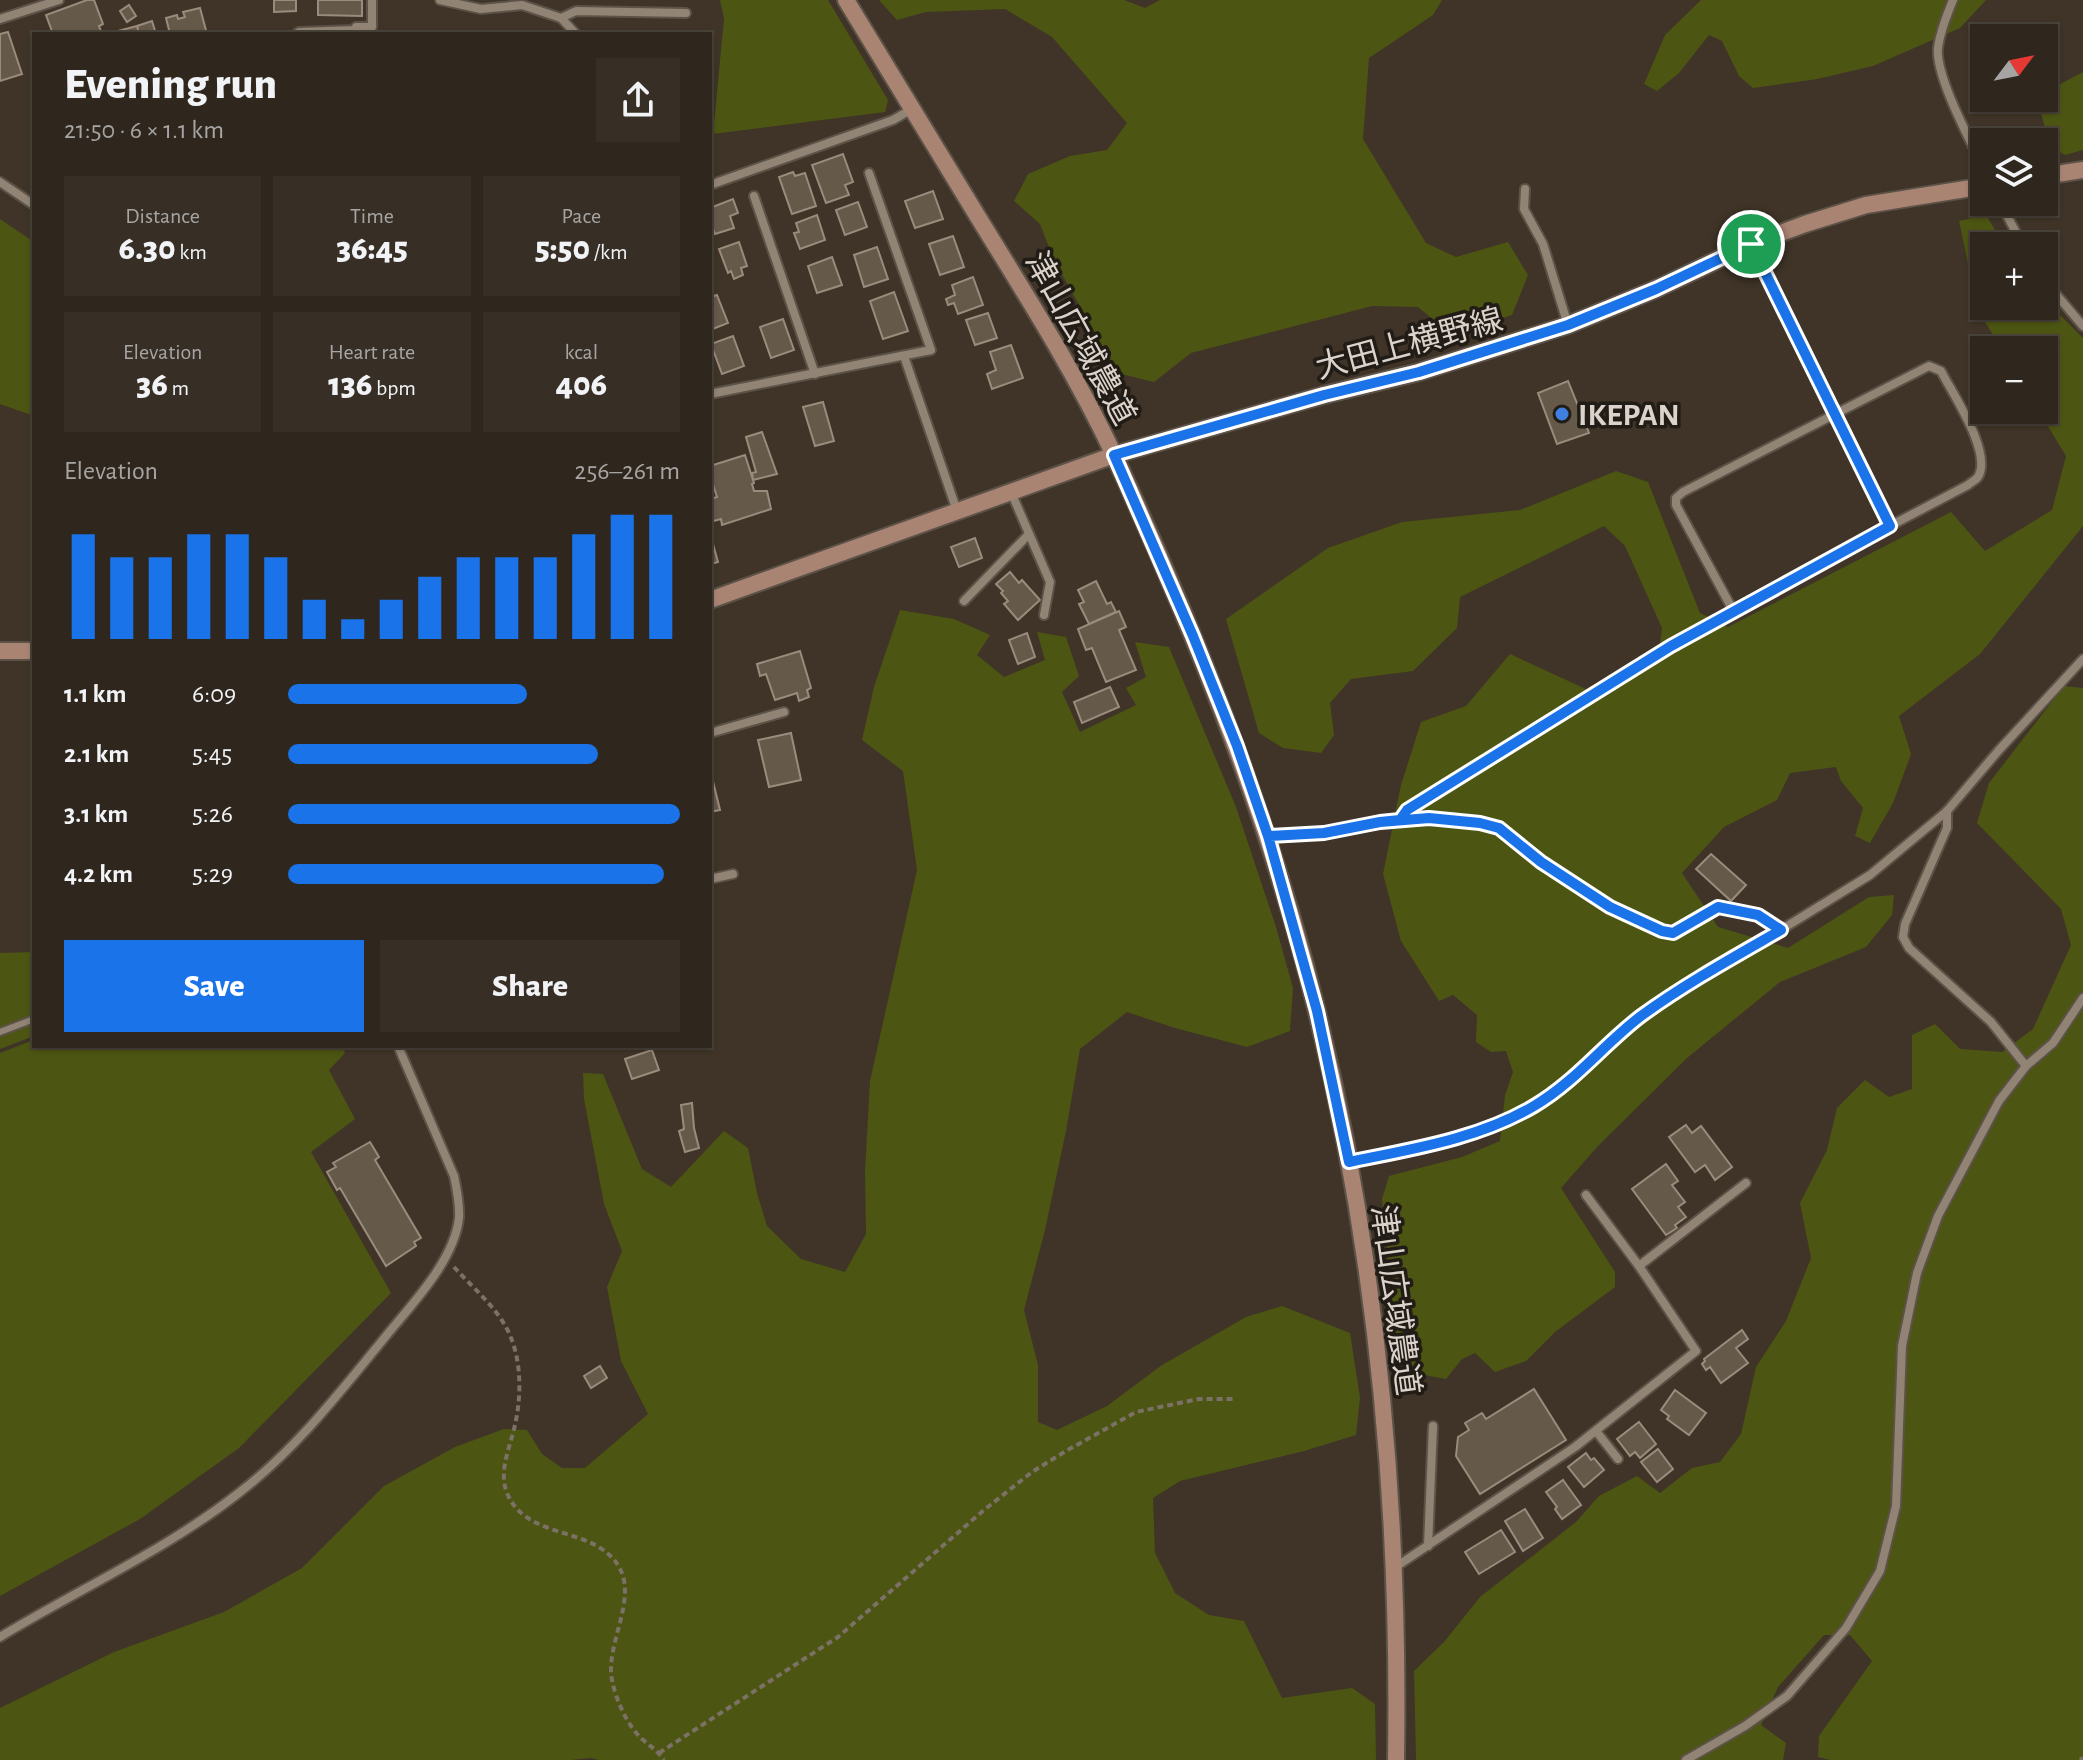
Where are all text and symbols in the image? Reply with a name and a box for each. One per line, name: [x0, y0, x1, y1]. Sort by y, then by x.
north arrow: [1970, 24, 2058, 112]
map controls: [1970, 24, 2058, 424]
button: share: [596, 58, 680, 142]
text: Evening run: [64, 63, 277, 107]
text: 21:50 · 6 × 1.1 km: [64, 117, 224, 143]
button: layers: [1970, 128, 2058, 216]
text: Distance: [125, 205, 200, 227]
text: Time: [350, 205, 394, 227]
text: Pace: [562, 205, 601, 227]
pin: [1717, 210, 1785, 278]
icon: arrive: [1729, 222, 1773, 266]
text: 6.30: [119, 232, 176, 266]
text: 36:45: [336, 232, 408, 266]
text: 5:50: [535, 232, 590, 266]
button: +: [1970, 232, 2058, 320]
text: km: [176, 241, 207, 263]
text: /km: [590, 241, 628, 263]
street label: 津山広域農道: [1020, 246, 1142, 430]
street label: 大田上横野線: [1312, 302, 1506, 384]
button: −: [1970, 336, 2058, 424]
text: Elevation: [123, 341, 202, 363]
text: Heart rate: [329, 341, 415, 363]
text: kcal: [565, 341, 598, 363]
text: 36: [136, 368, 168, 402]
text: 136: [328, 368, 372, 402]
text: 406: [555, 368, 607, 402]
text: m: [168, 377, 189, 399]
text: bpm: [372, 377, 416, 399]
place label: IKEPAN: [1578, 399, 1680, 431]
marker: IKEPAN: [1553, 405, 1571, 423]
text: Elevation: [64, 458, 158, 484]
text: 256–261 m: [575, 458, 680, 484]
text: 1.1 km: [64, 681, 126, 707]
text: 6:09: [192, 681, 236, 707]
text: 2.1 km: [64, 741, 129, 767]
text: 5:45: [192, 741, 232, 767]
text: 3.1 km: [64, 801, 128, 827]
text: 5:26: [192, 801, 233, 827]
text: 4.2 km: [64, 861, 133, 887]
text: 5:29: [192, 861, 233, 887]
button: Save: [64, 940, 364, 1032]
button: Share: [380, 940, 680, 1032]
street label: 津山広域農道: [1366, 1203, 1426, 1397]

